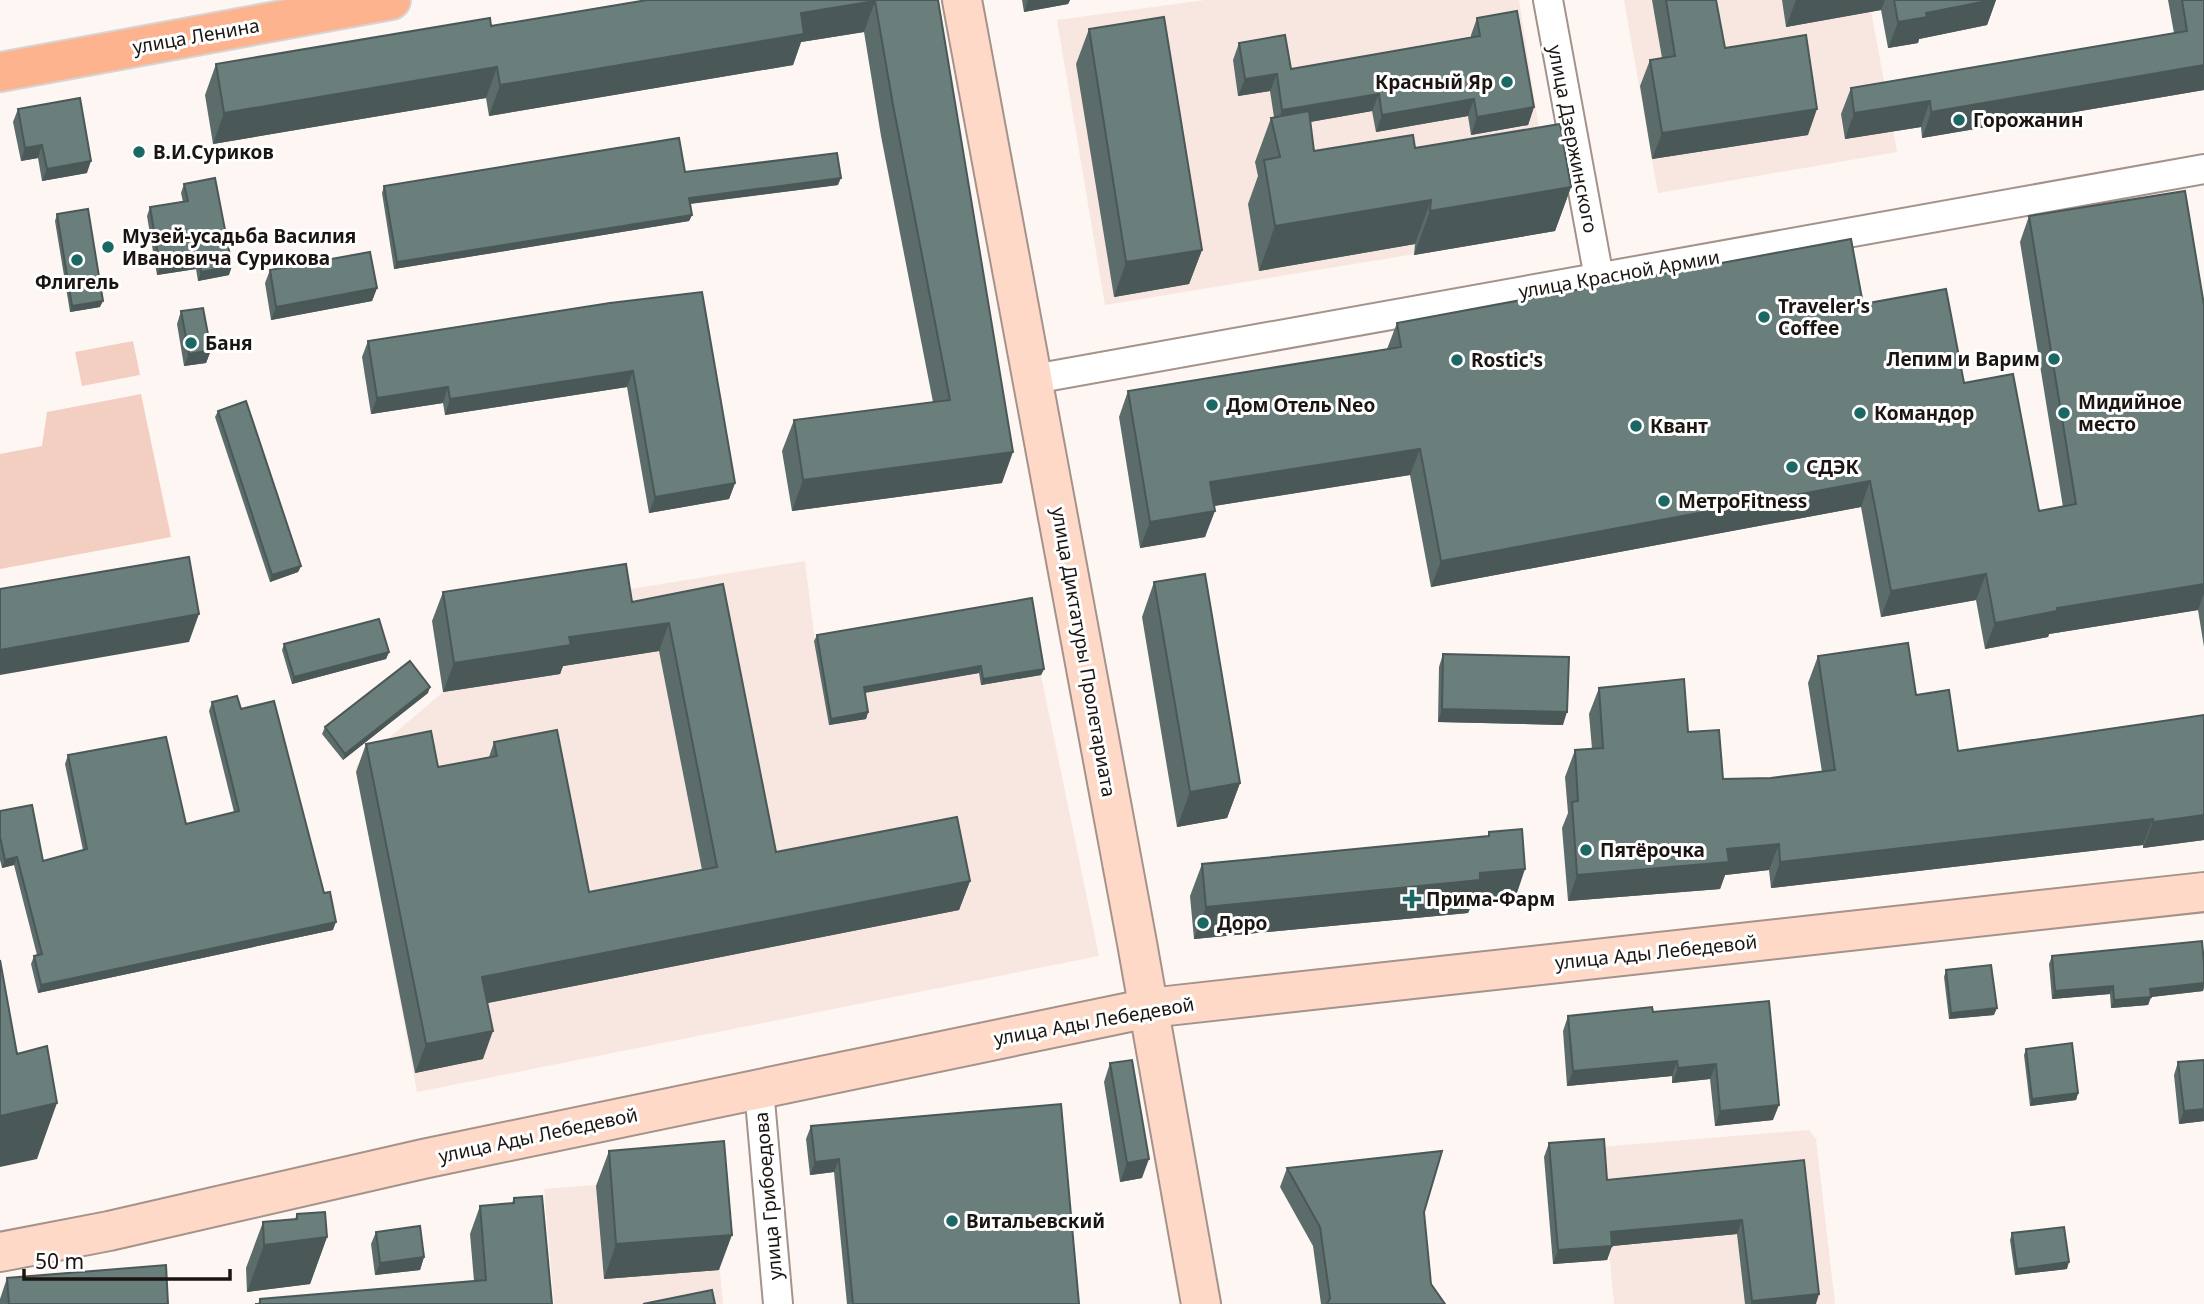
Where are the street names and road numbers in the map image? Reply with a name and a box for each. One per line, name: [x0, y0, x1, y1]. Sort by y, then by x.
street label: улица Ленина: [131, 12, 261, 60]
street label: улица Дзержинского: [1542, 43, 1604, 235]
street label: улица Красной Армии: [1516, 244, 1722, 304]
street label: улица Диктатуры Пролетариата: [1046, 505, 1122, 799]
street label: улица Ады Лебедевой: [1554, 928, 1758, 976]
street label: улица Ады Лебедевой: [992, 991, 1196, 1051]
street label: улица Ады Лебедевой: [436, 1101, 640, 1169]
street label: улица Грибоедова: [748, 1111, 788, 1281]

